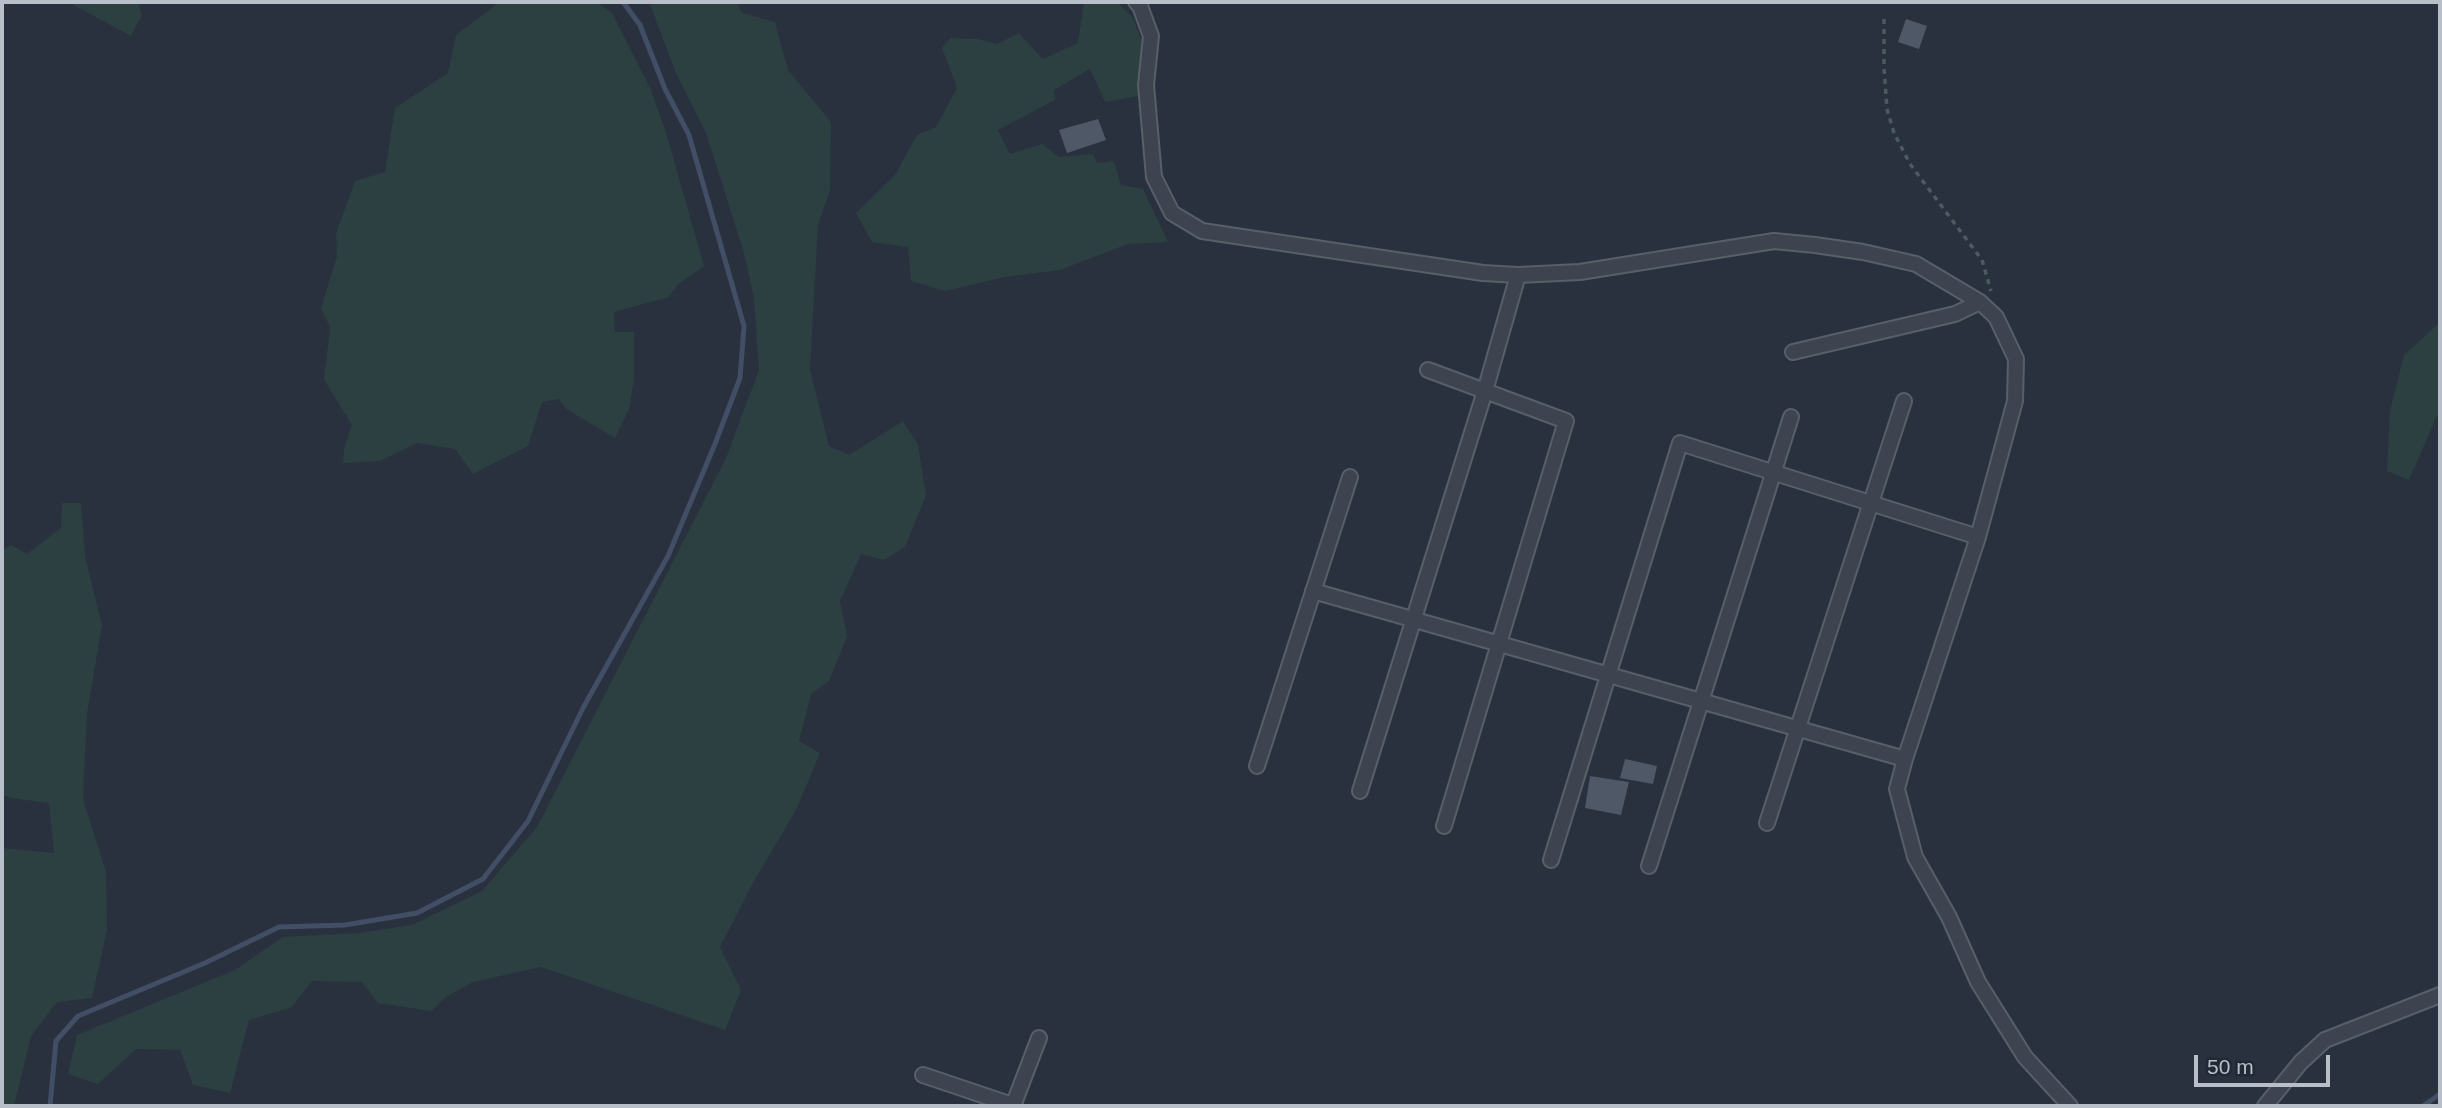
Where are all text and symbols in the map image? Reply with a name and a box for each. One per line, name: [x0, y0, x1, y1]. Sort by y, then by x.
scale bar: [2197, 1042, 2334, 1086]
text: 50 m: [2207, 1055, 2254, 1078]

